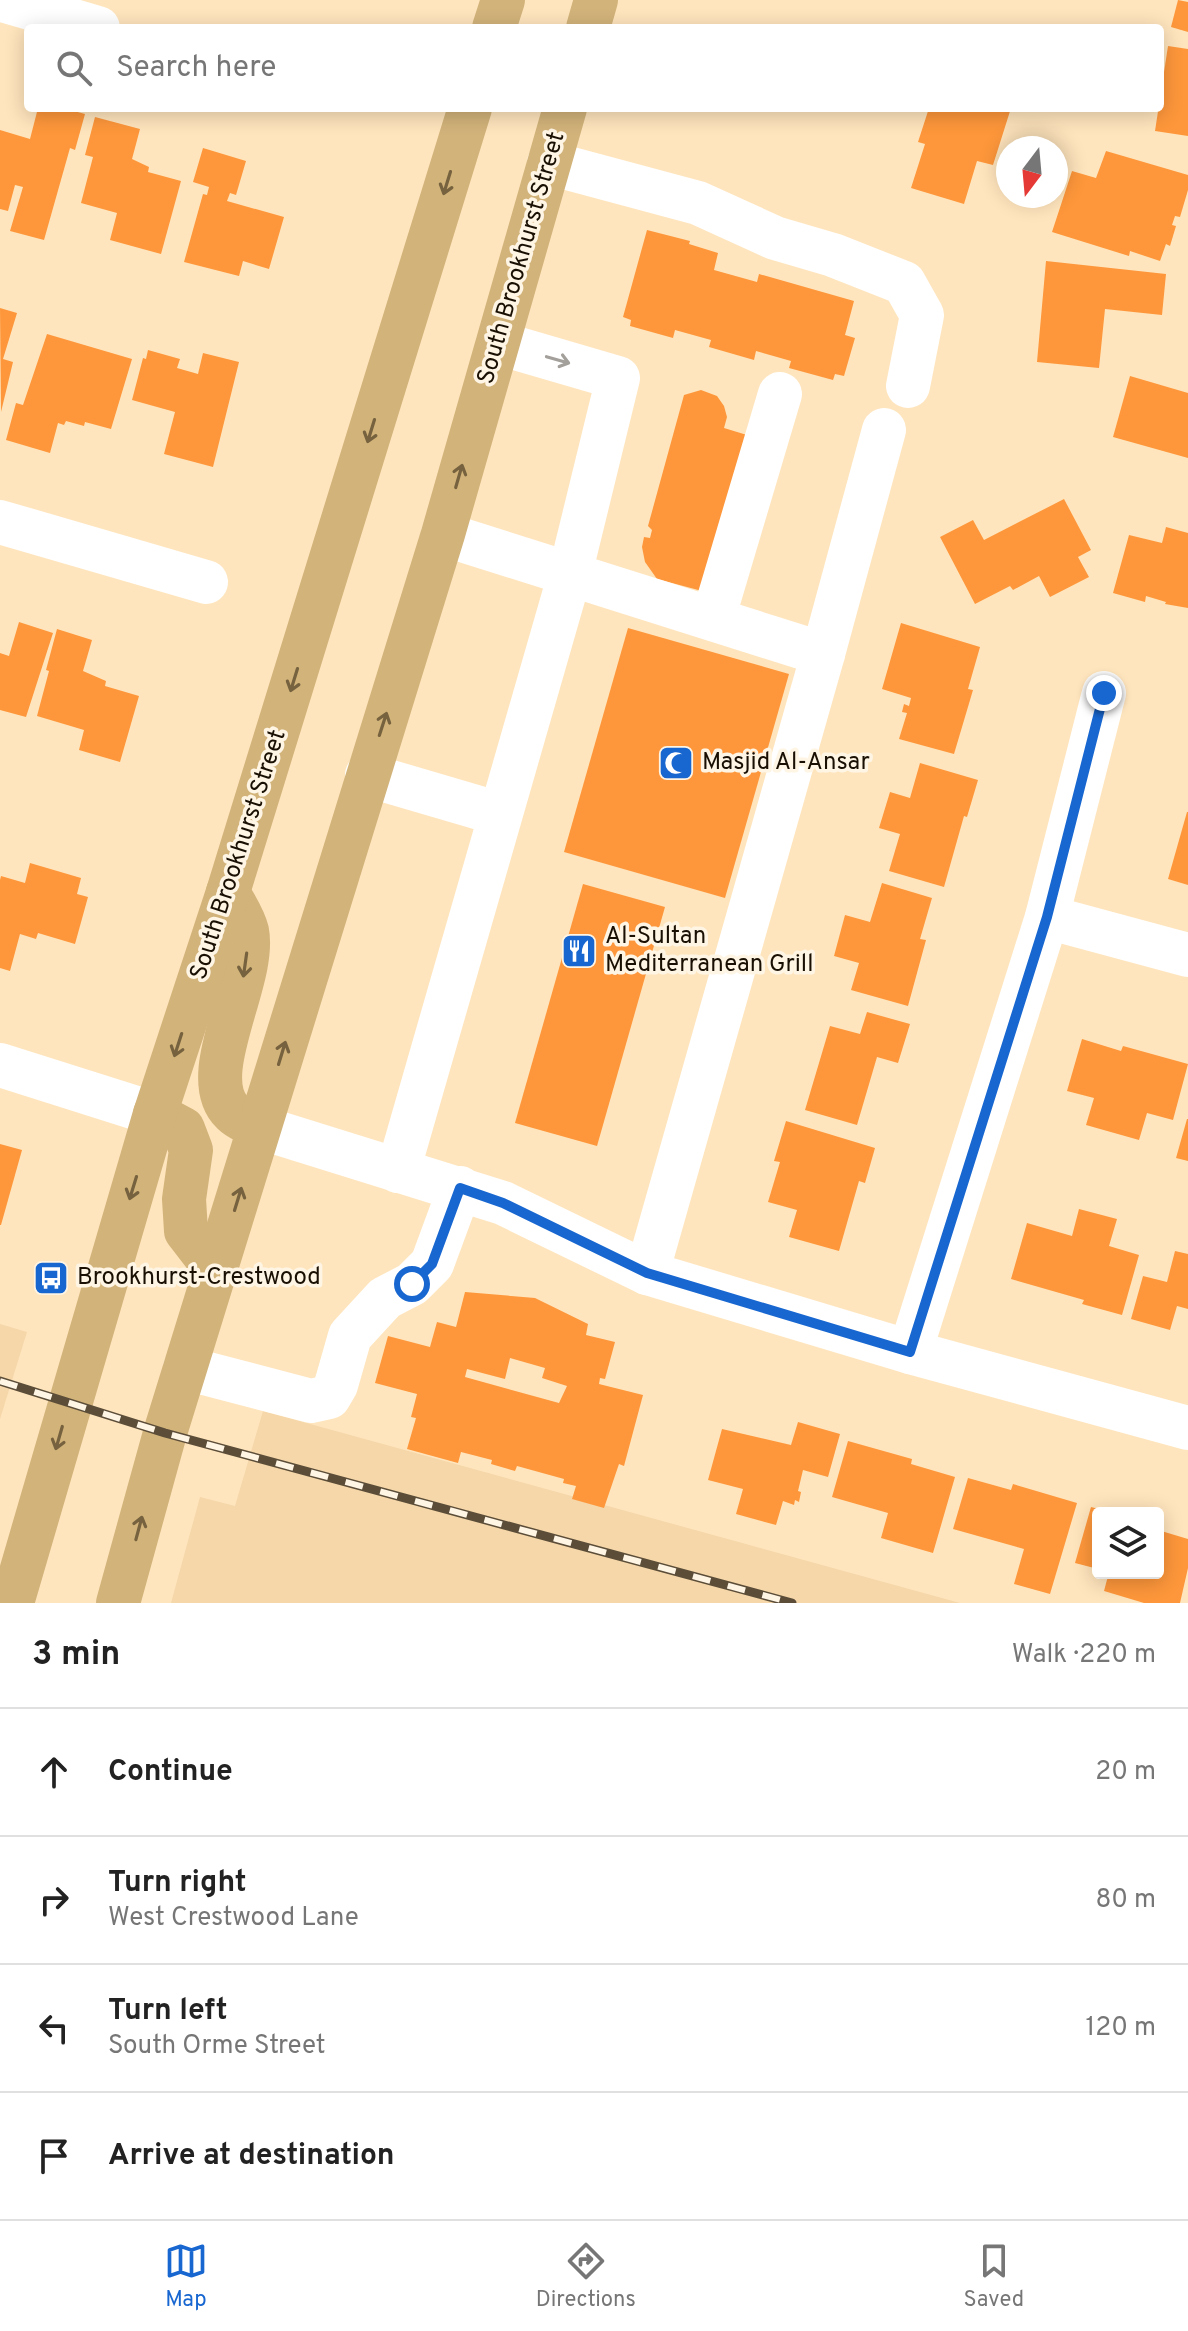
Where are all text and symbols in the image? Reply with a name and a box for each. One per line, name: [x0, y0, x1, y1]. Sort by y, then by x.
search box: [24, 24, 1164, 112]
icon: search: [52, 46, 96, 90]
text: Search here: [116, 50, 276, 87]
street label: South Brookhurst Street: [472, 128, 572, 388]
north arrow: [996, 136, 1068, 208]
one-way arrow: [439, 169, 454, 195]
one-way arrow: [544, 353, 570, 368]
one-way arrow: [363, 418, 378, 444]
one-way arrow: [453, 463, 468, 489]
one-way arrow: [286, 666, 301, 692]
route end: [1086, 675, 1122, 711]
one-way arrow: [376, 712, 391, 737]
street label: South Brookhurst Street: [184, 726, 294, 984]
mosque icon: Masjid Al-Ansar: [657, 744, 695, 782]
place label: Masjid Al-Ansar: [702, 748, 870, 778]
place label: Al-Sultan Mediterranean Grill: [605, 922, 813, 980]
restaurant icon: Al-Sultan Mediterranean Grill: [560, 932, 598, 970]
one-way arrow: [237, 952, 252, 977]
one-way arrow: [169, 1033, 184, 1058]
one-way arrow: [275, 1040, 290, 1065]
one-way arrow: [125, 1175, 140, 1201]
one-way arrow: [231, 1186, 246, 1212]
bus stop icon: Brookhurst-Crestwood: [32, 1259, 70, 1297]
place label: Brookhurst-Crestwood: [77, 1263, 321, 1293]
route start: [394, 1266, 430, 1302]
one-way arrow: [51, 1424, 66, 1450]
map controls: [1092, 1507, 1164, 1579]
button: layers: [1092, 1507, 1164, 1579]
one-way arrow: [132, 1515, 147, 1541]
text: 3 min: [32, 1634, 120, 1677]
text: Walk · 220 m: [1012, 1639, 1156, 1672]
icon: ahead: [32, 1750, 76, 1794]
text: Continue: [108, 1754, 233, 1791]
text: 20 m: [1095, 1756, 1156, 1789]
text: Turn right: [108, 1865, 246, 1902]
icon: right: [32, 1878, 76, 1922]
text: 80 m: [1096, 1884, 1156, 1917]
text: West Crestwood Lane: [108, 1902, 359, 1935]
text: Turn left: [108, 1993, 228, 2030]
icon: left: [32, 2006, 76, 2050]
text: 120 m: [1086, 2012, 1156, 2045]
text: South Orme Street: [108, 2030, 325, 2063]
icon: arrive: [32, 2134, 76, 2178]
text: Arrive at destination: [108, 2138, 394, 2175]
tab: Map: [164, 2239, 208, 2314]
tab: Directions: [536, 2239, 636, 2314]
tab: Saved: [964, 2239, 1024, 2314]

